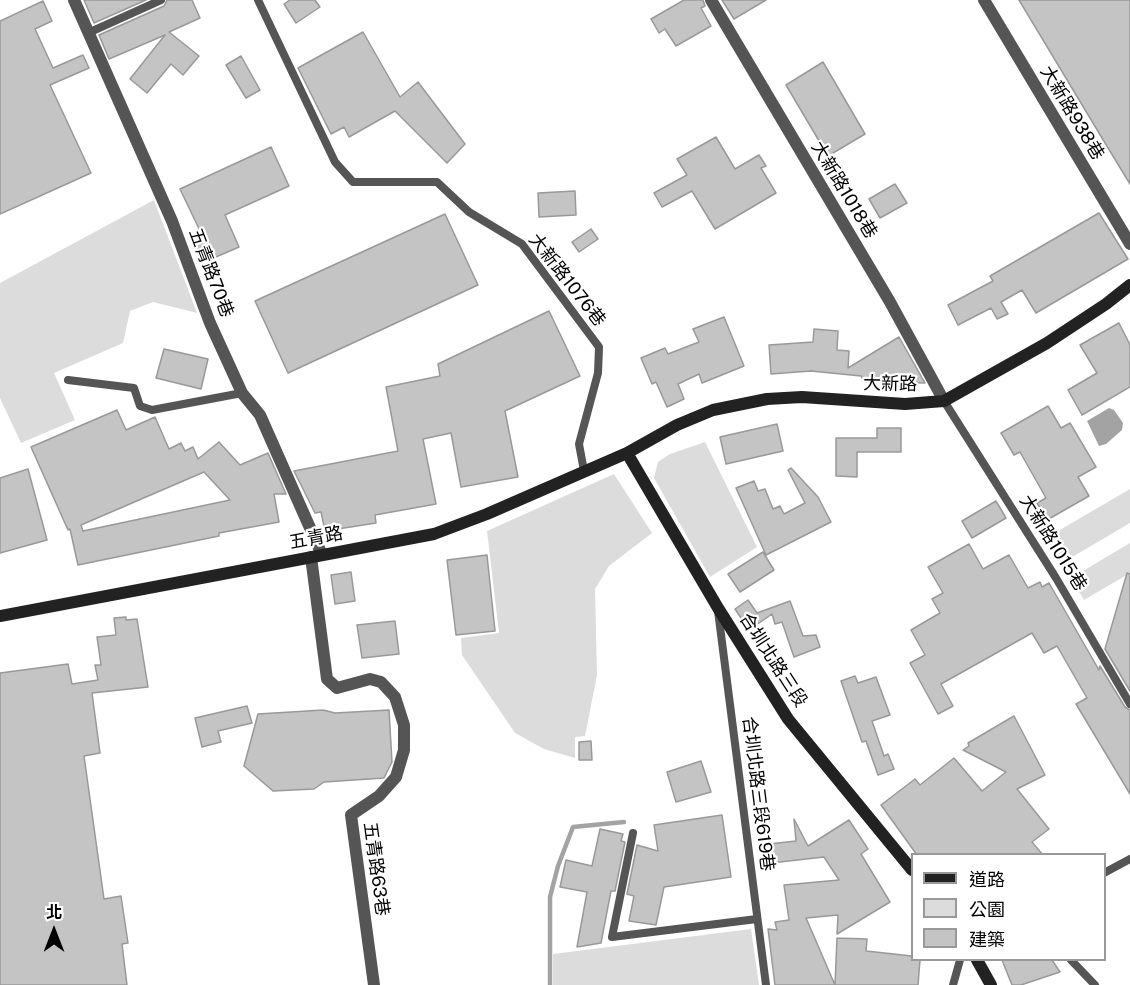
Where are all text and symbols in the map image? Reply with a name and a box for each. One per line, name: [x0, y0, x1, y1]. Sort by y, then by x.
street label: 大新路938巷: [1035, 62, 1109, 164]
street label: 大新路1018巷: [807, 138, 881, 242]
street label: 五青路70巷: [184, 225, 238, 321]
street label: 大新路1076巷: [524, 229, 610, 331]
street label: 大新路: [863, 373, 917, 395]
street label: 大新路1015巷: [1015, 491, 1091, 595]
street label: 五青路: [287, 522, 345, 554]
street label: 合圳北路三段: [735, 609, 811, 711]
street label: 合圳北路三段619巷: [738, 715, 778, 873]
street label: 五青路63巷: [359, 821, 393, 917]
legend: [911, 853, 1106, 961]
text: 道路: [969, 869, 1005, 890]
text: 公園: [969, 899, 1005, 920]
north arrow: [24, 901, 84, 961]
text: 北: [46, 903, 62, 922]
text: 建築: [969, 929, 1005, 950]

